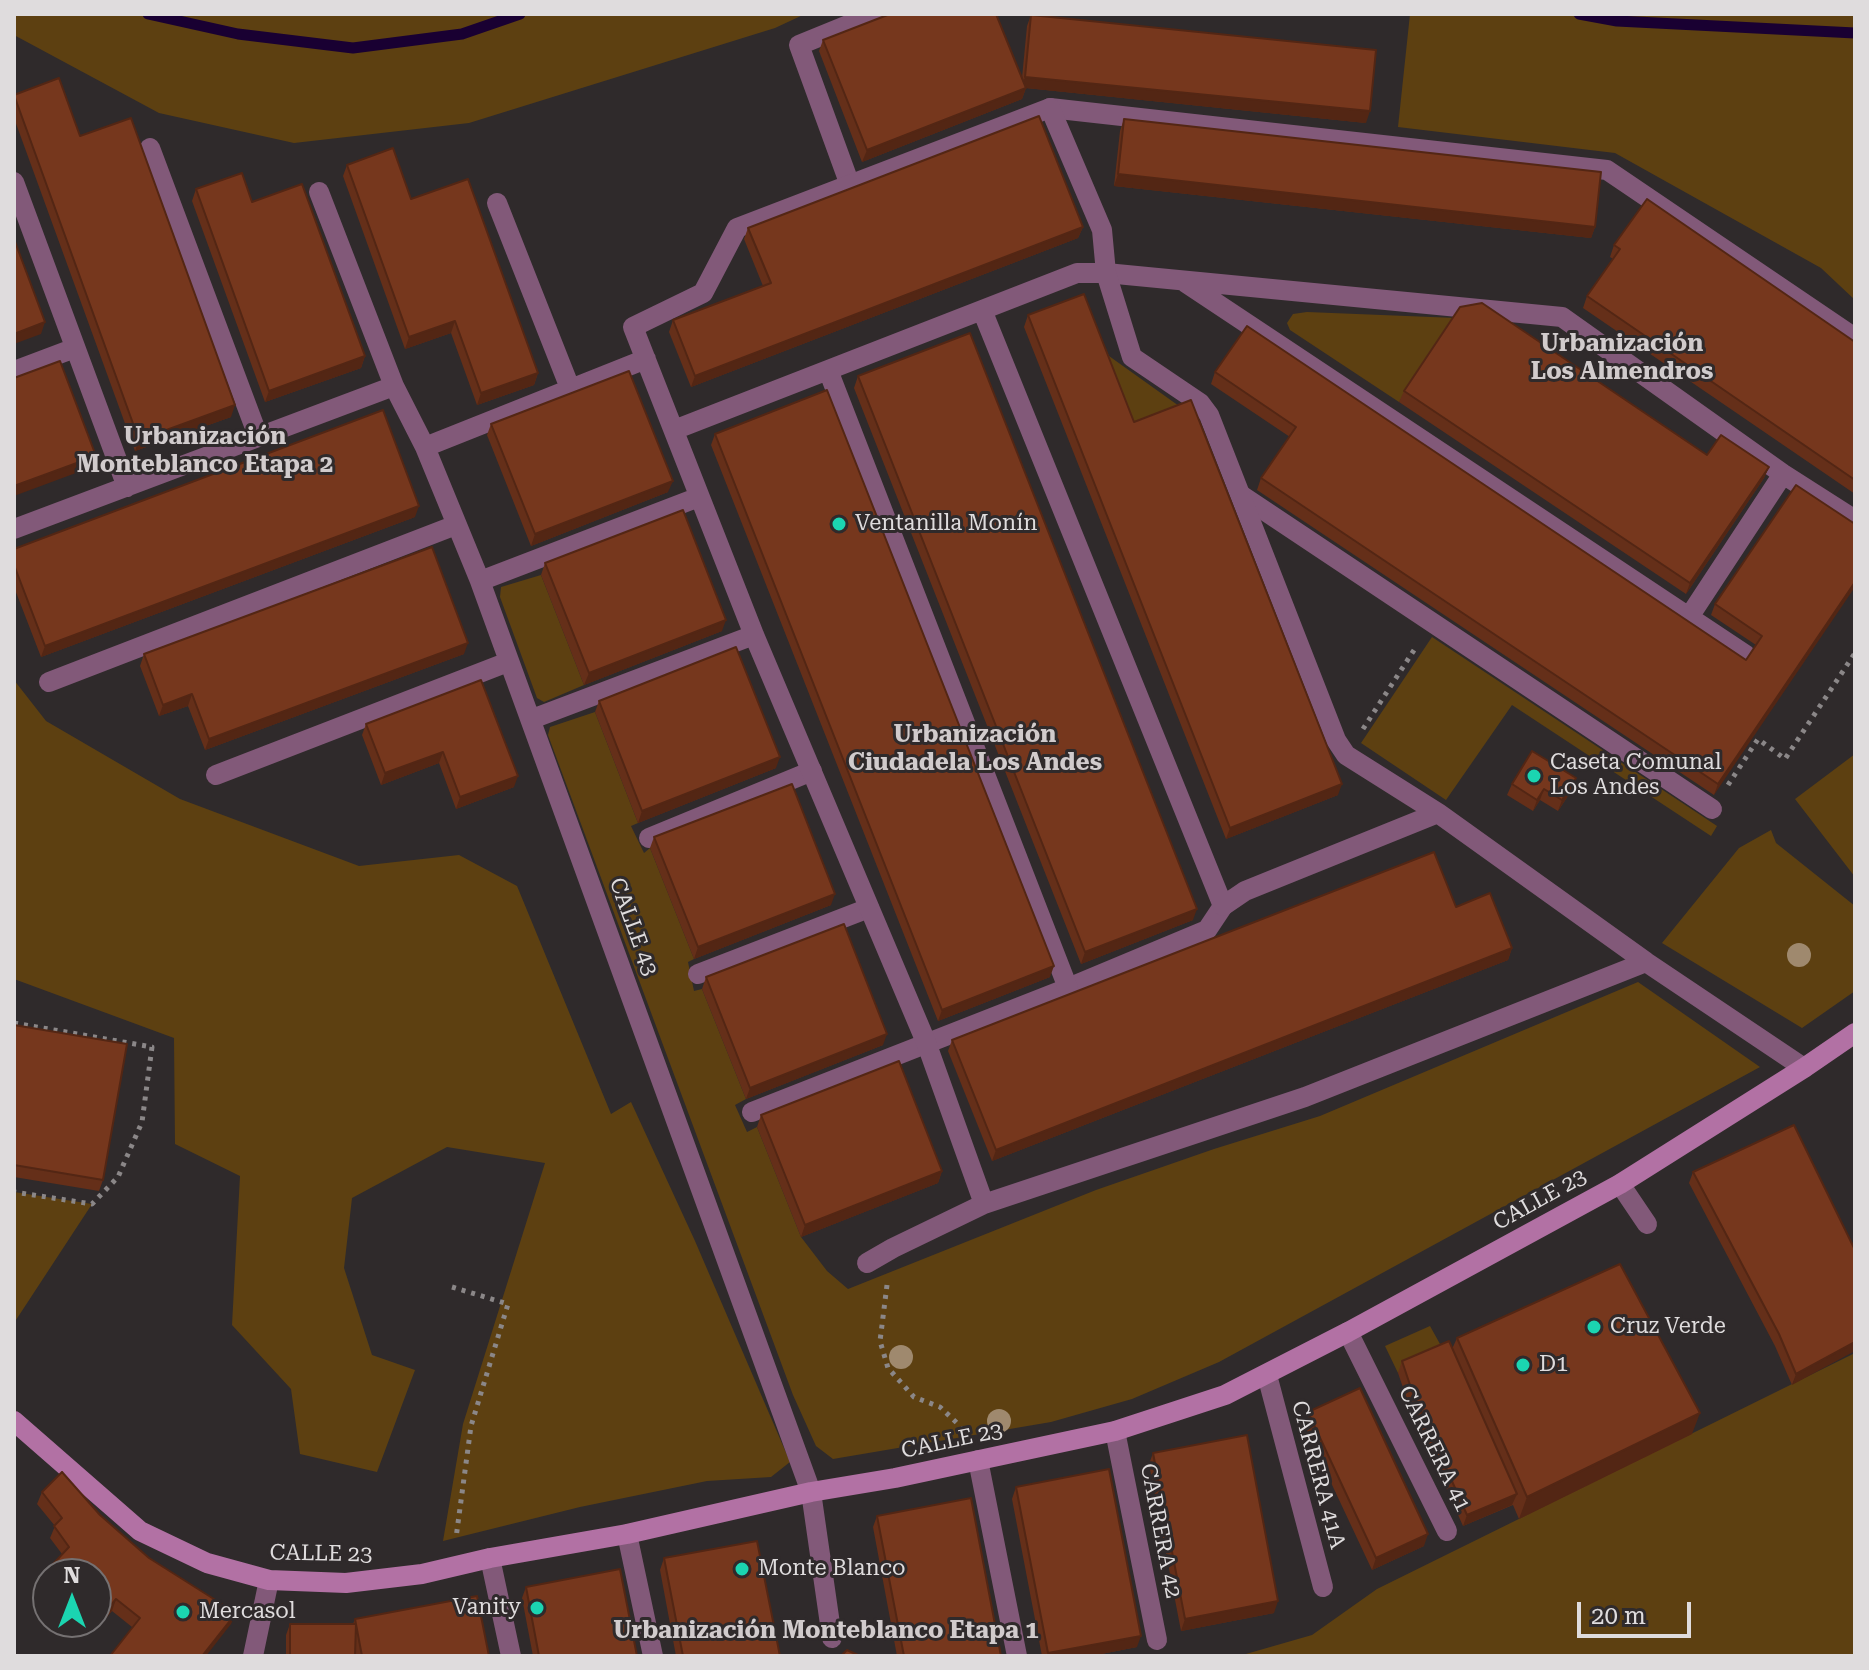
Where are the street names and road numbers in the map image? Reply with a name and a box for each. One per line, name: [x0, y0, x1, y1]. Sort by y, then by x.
street label: CALLE 43: [603, 874, 663, 980]
street label: CALLE 23: [1489, 1164, 1591, 1236]
street label: CARRERA 41: [1392, 1382, 1476, 1516]
street label: CARRERA 41A: [1286, 1398, 1350, 1552]
street label: CALLE 23: [899, 1417, 1005, 1465]
street label: CARRERA 42: [1134, 1461, 1186, 1601]
street label: CALLE 23: [269, 1540, 373, 1568]

